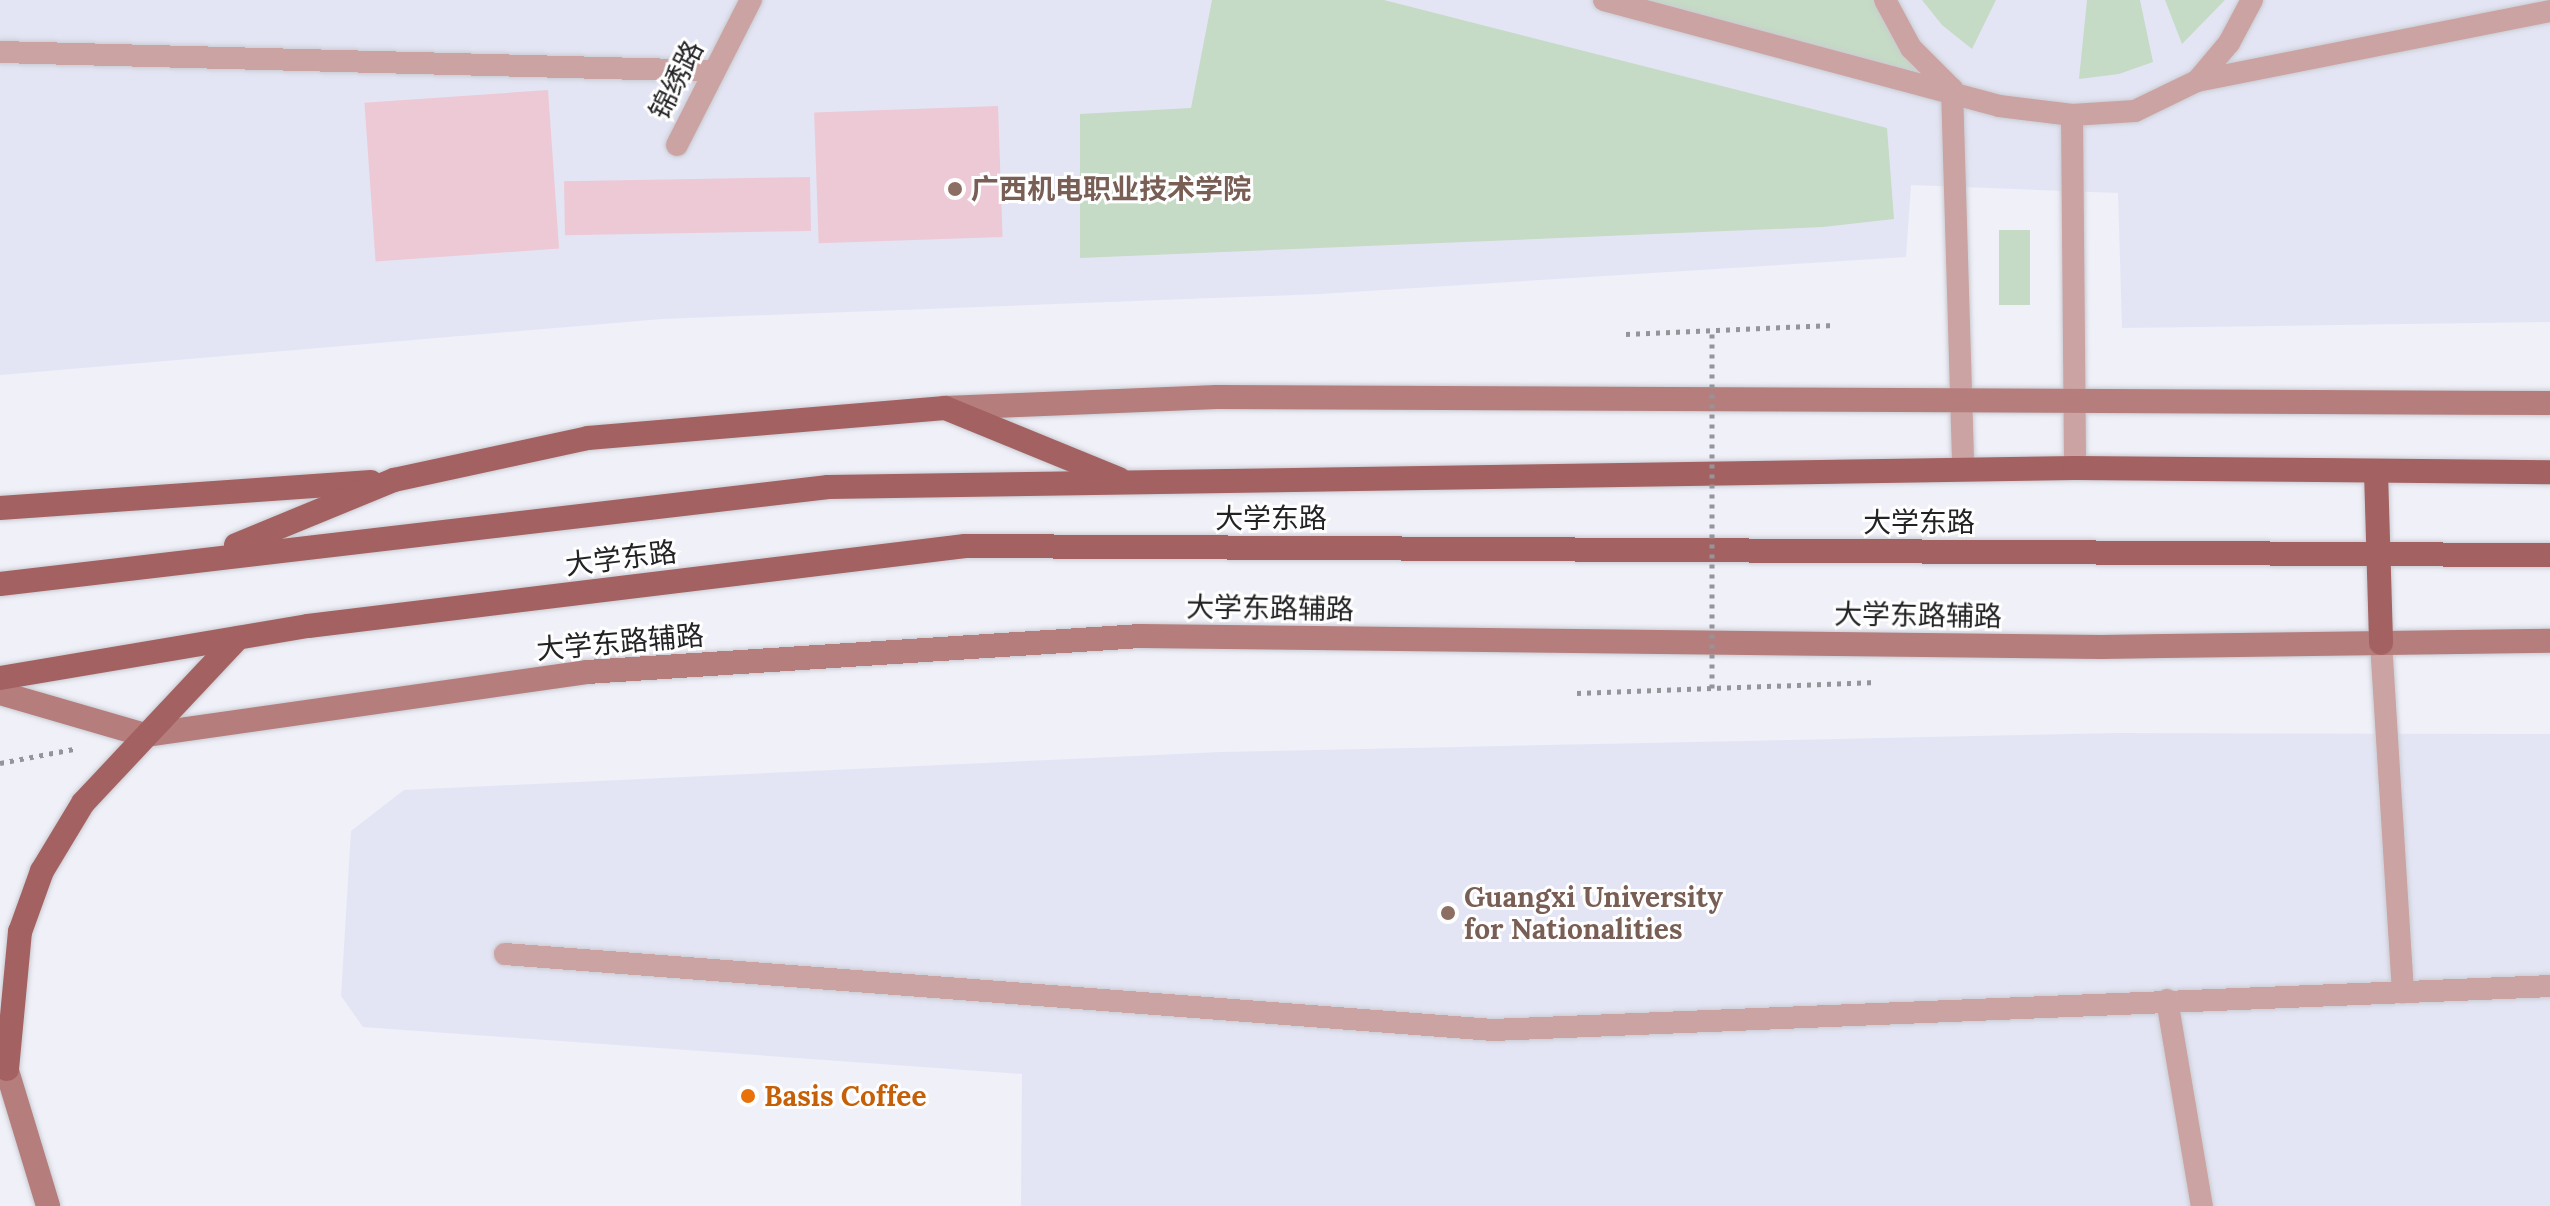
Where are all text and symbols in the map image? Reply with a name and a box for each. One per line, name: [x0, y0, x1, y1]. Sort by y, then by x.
street label: 锦绣路: [642, 35, 710, 125]
place label: 广西机电职业技术学院: [971, 172, 1251, 206]
marker: 广西机电职业技术学院: [946, 180, 964, 198]
street label: 大学东路: [1215, 501, 1327, 535]
street label: 大学东路: [1863, 505, 1975, 539]
street label: 大学东路: [563, 535, 679, 581]
street label: 大学东路辅路: [1186, 590, 1354, 626]
street label: 大学东路辅路: [1834, 597, 2002, 633]
street label: 大学东路辅路: [535, 618, 705, 666]
place label: Guangxi University for Nationalities: [1464, 880, 1723, 946]
marker: Guangxi University for Nationalities: [1439, 904, 1457, 922]
place label: Basis Coffee: [764, 1079, 926, 1113]
marker: Basis Coffee: [739, 1087, 757, 1105]

